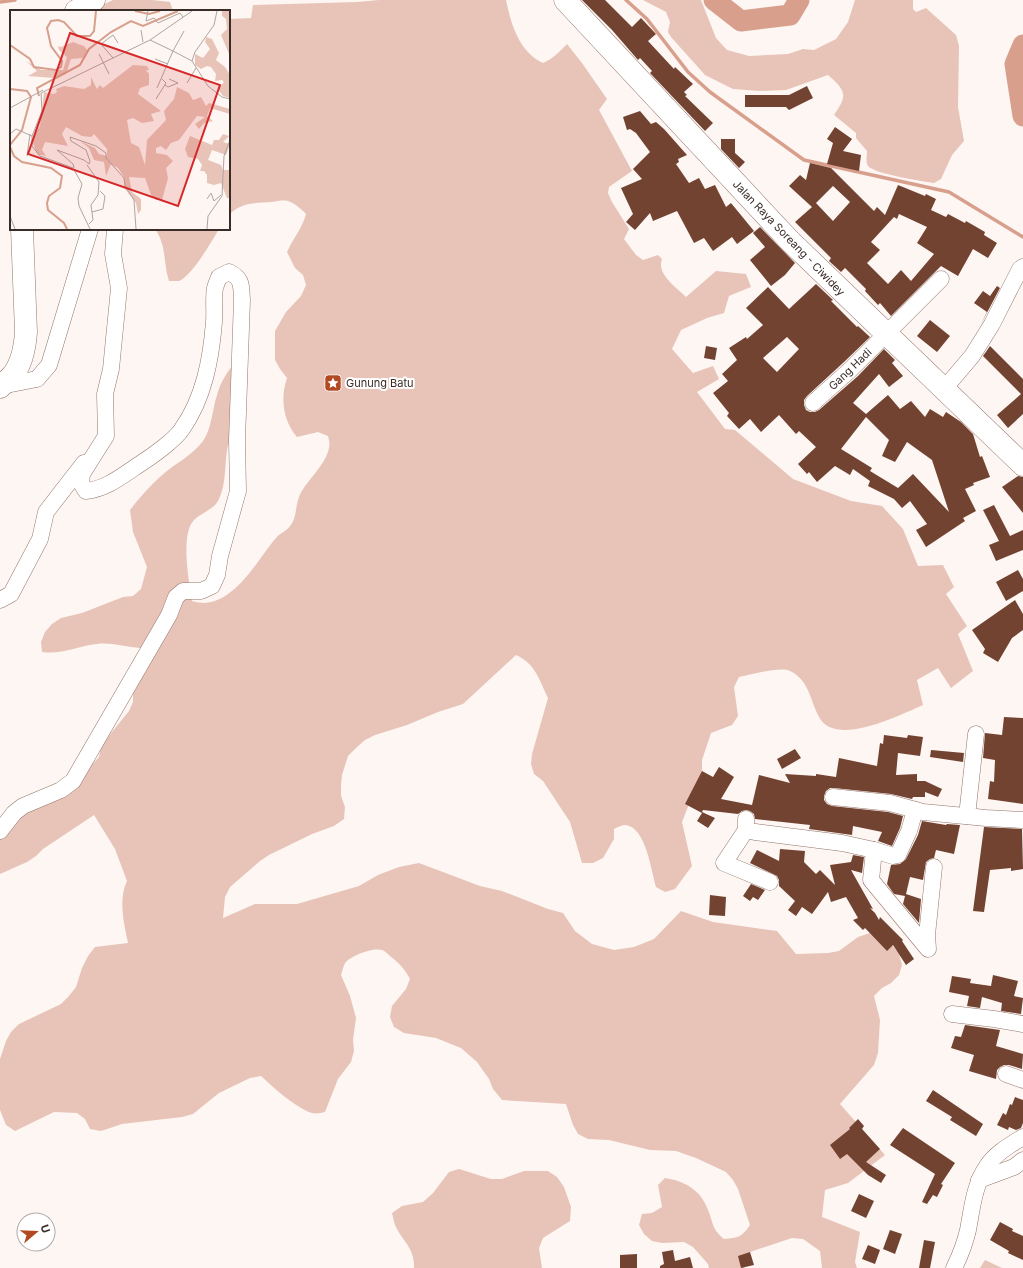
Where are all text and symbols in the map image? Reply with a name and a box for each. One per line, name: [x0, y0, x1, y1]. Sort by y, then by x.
inset map: [10, 10, 230, 230]
street label: Jalan Raya Soreang - Ciwidey: [730, 177, 848, 299]
street label: Gang Hadi: [826, 345, 874, 393]
place icon: Gunung Batu: [323, 373, 343, 393]
place label: Gunung Batu: [346, 376, 414, 390]
north arrow: [16, 1212, 56, 1252]
text: U: [38, 1223, 53, 1235]

